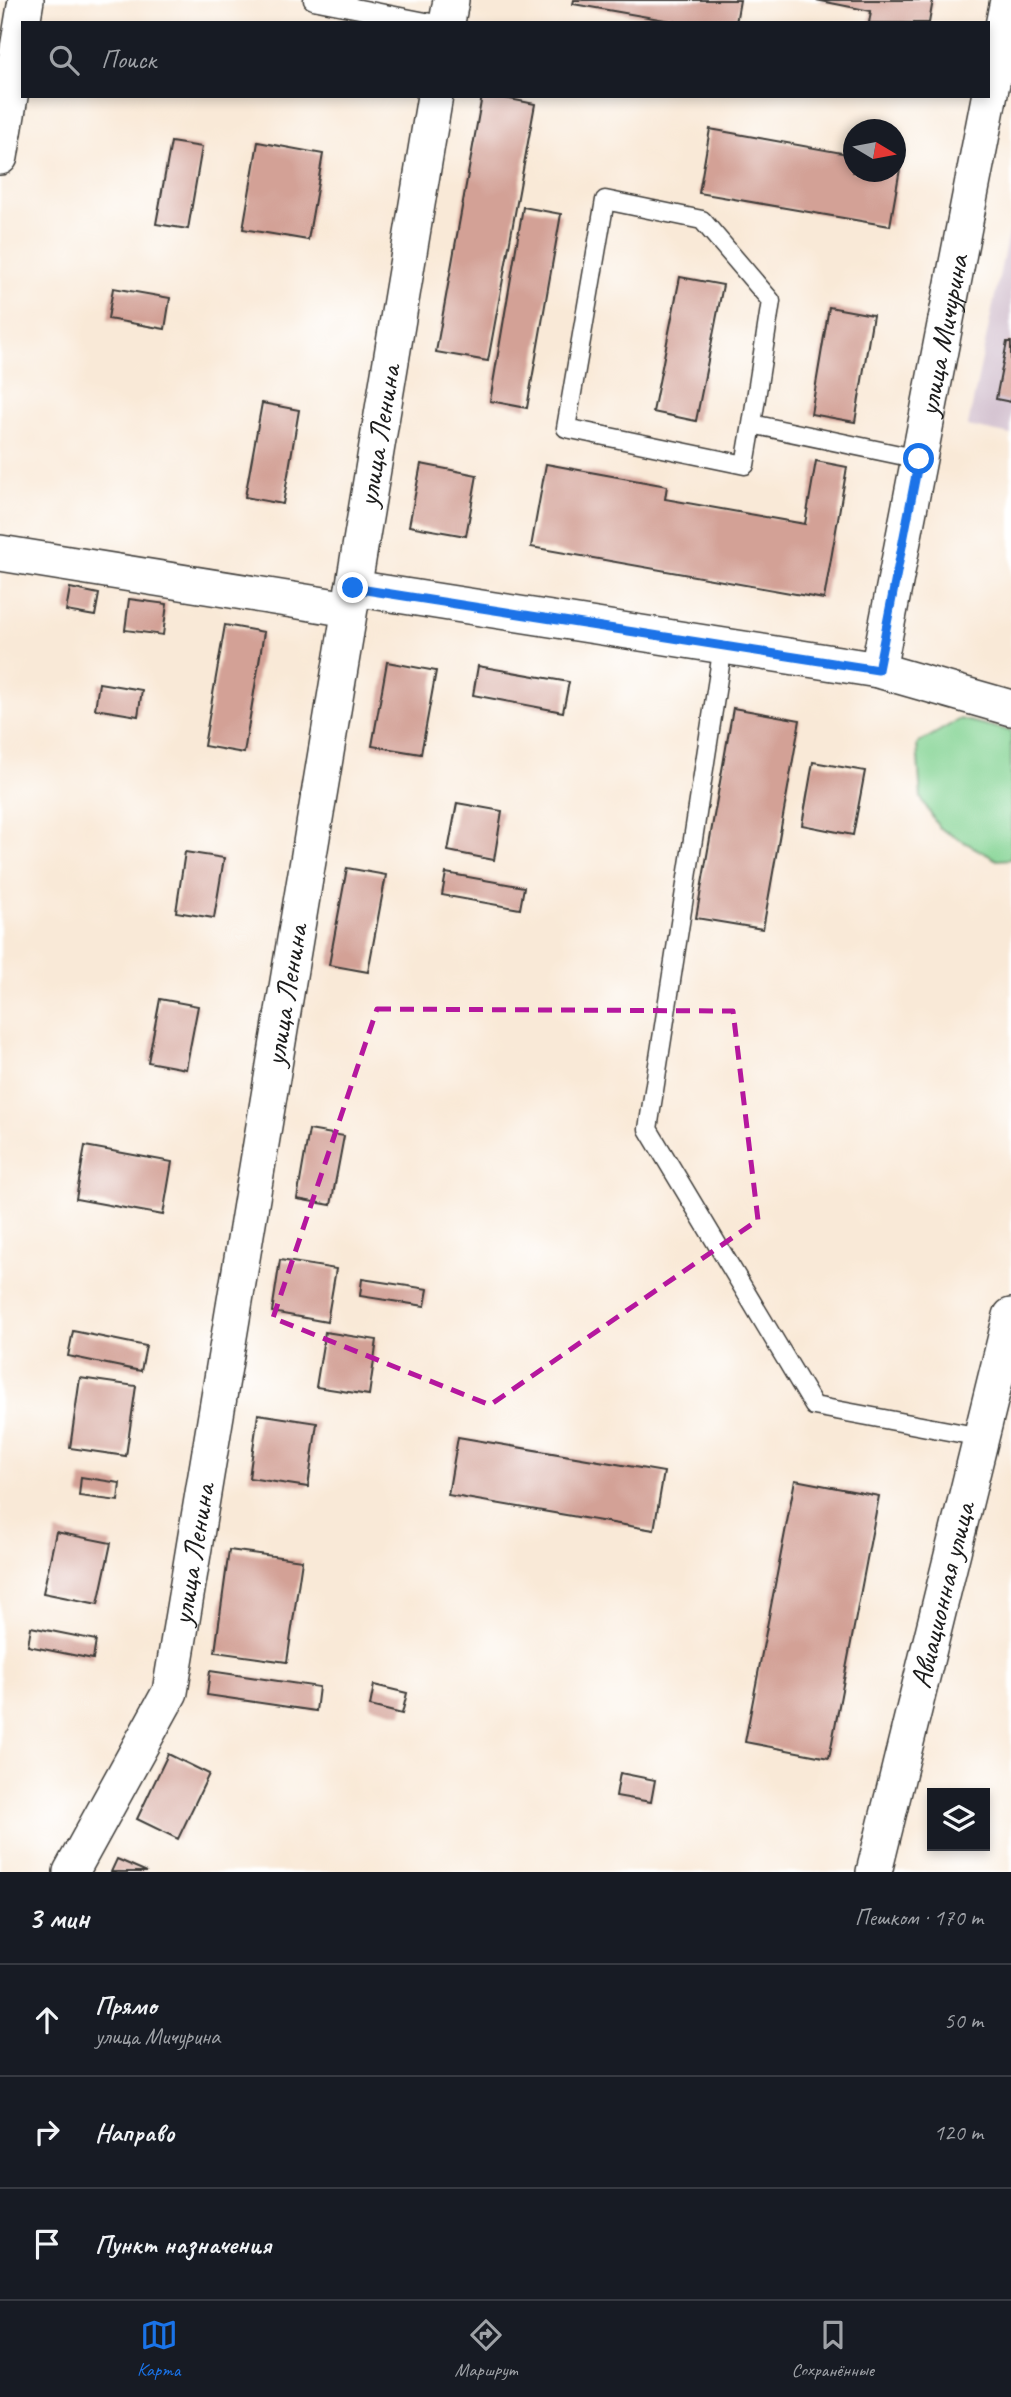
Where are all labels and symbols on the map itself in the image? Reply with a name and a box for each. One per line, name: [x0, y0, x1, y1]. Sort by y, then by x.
north arrow: [843, 119, 906, 182]
street label: улица Мичурина: [908, 250, 978, 421]
street label: улица Ленина: [348, 359, 409, 511]
route start: [903, 443, 934, 474]
route end: [337, 572, 368, 603]
street label: улица Ленина: [255, 919, 317, 1070]
street label: улица Ленина: [162, 1478, 224, 1630]
street label: Авиационная улица: [901, 1496, 984, 1692]

